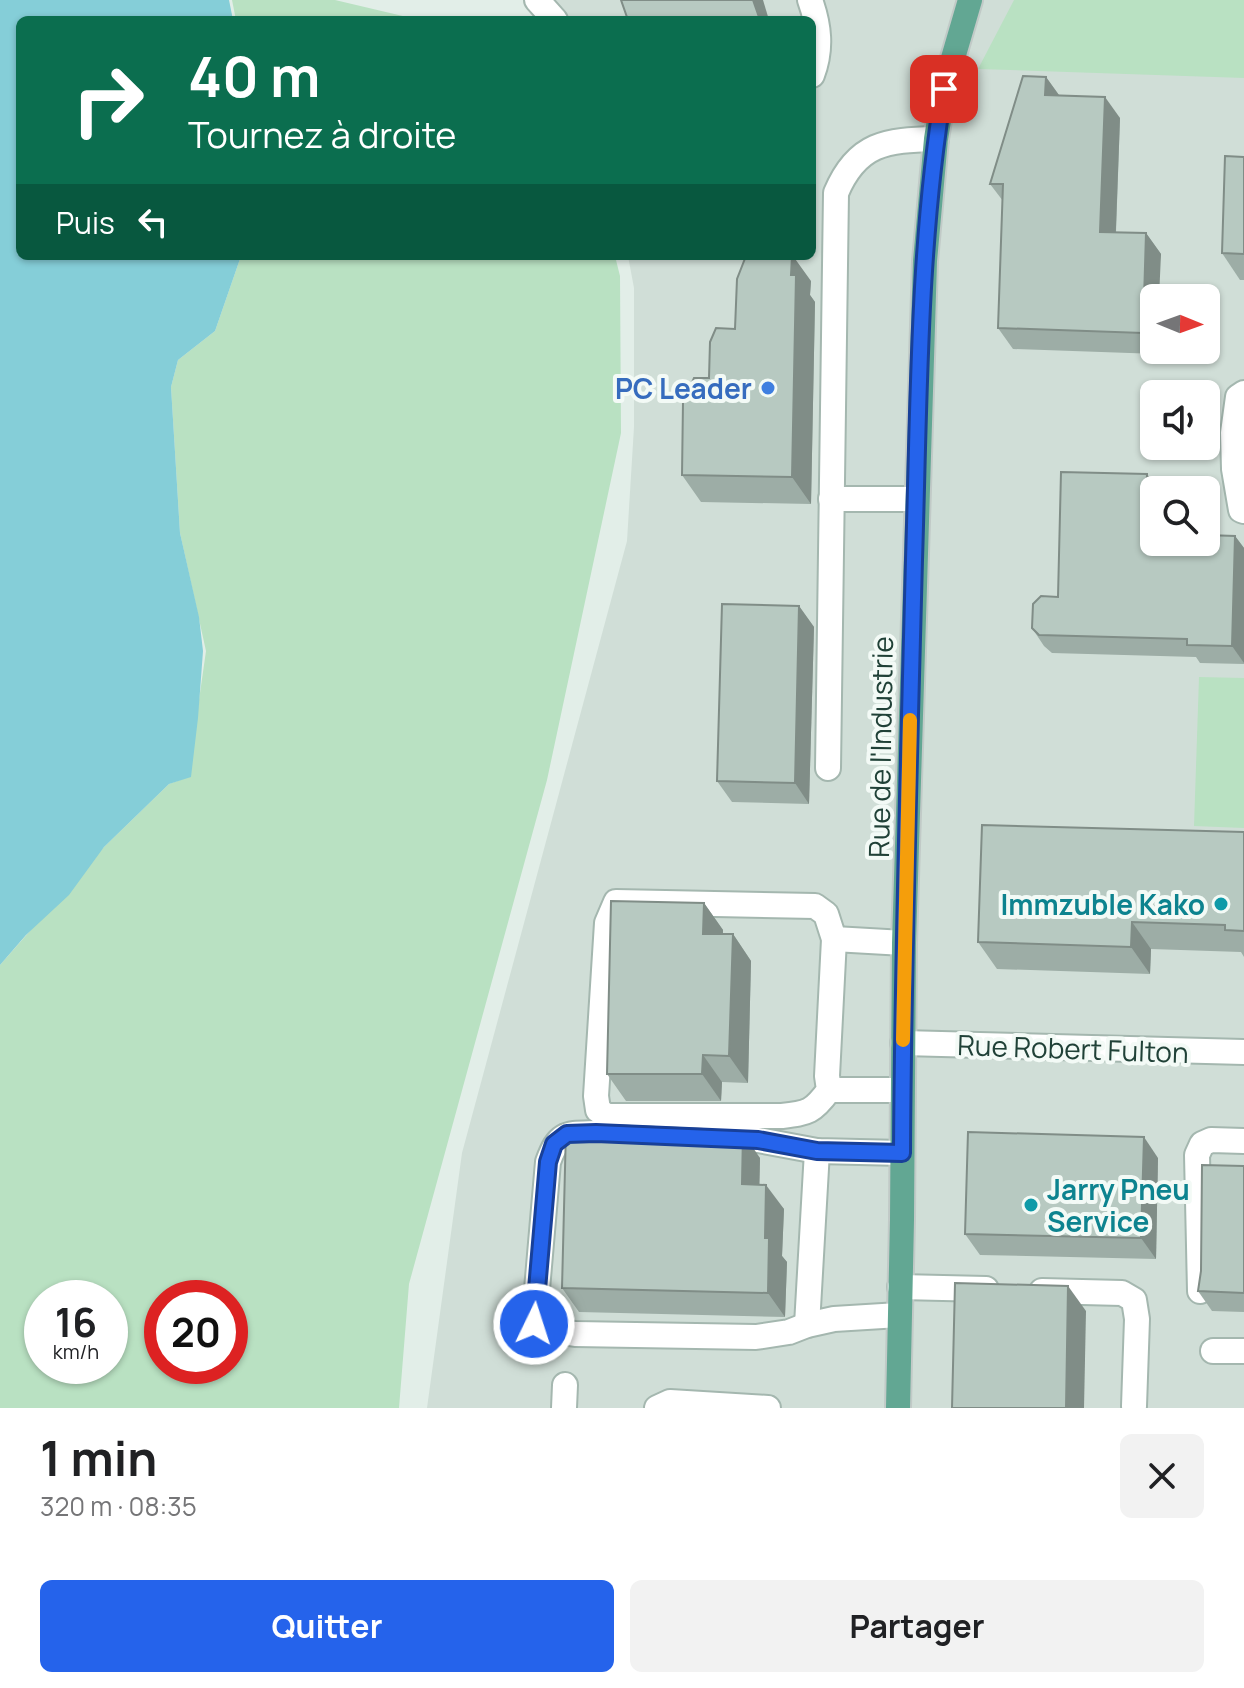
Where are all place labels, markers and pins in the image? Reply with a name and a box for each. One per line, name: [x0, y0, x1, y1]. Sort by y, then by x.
pin: [910, 55, 978, 123]
place label: PC Leader: [615, 369, 752, 407]
marker: PC Leader: [759, 379, 777, 397]
place label: Immzuble Kako: [1000, 885, 1205, 923]
marker: Immzuble Kako: [1212, 895, 1230, 913]
place label: Jarry Pneu Service: [1047, 1170, 1190, 1240]
marker: Jarry Pneu Service: [1022, 1196, 1040, 1214]

